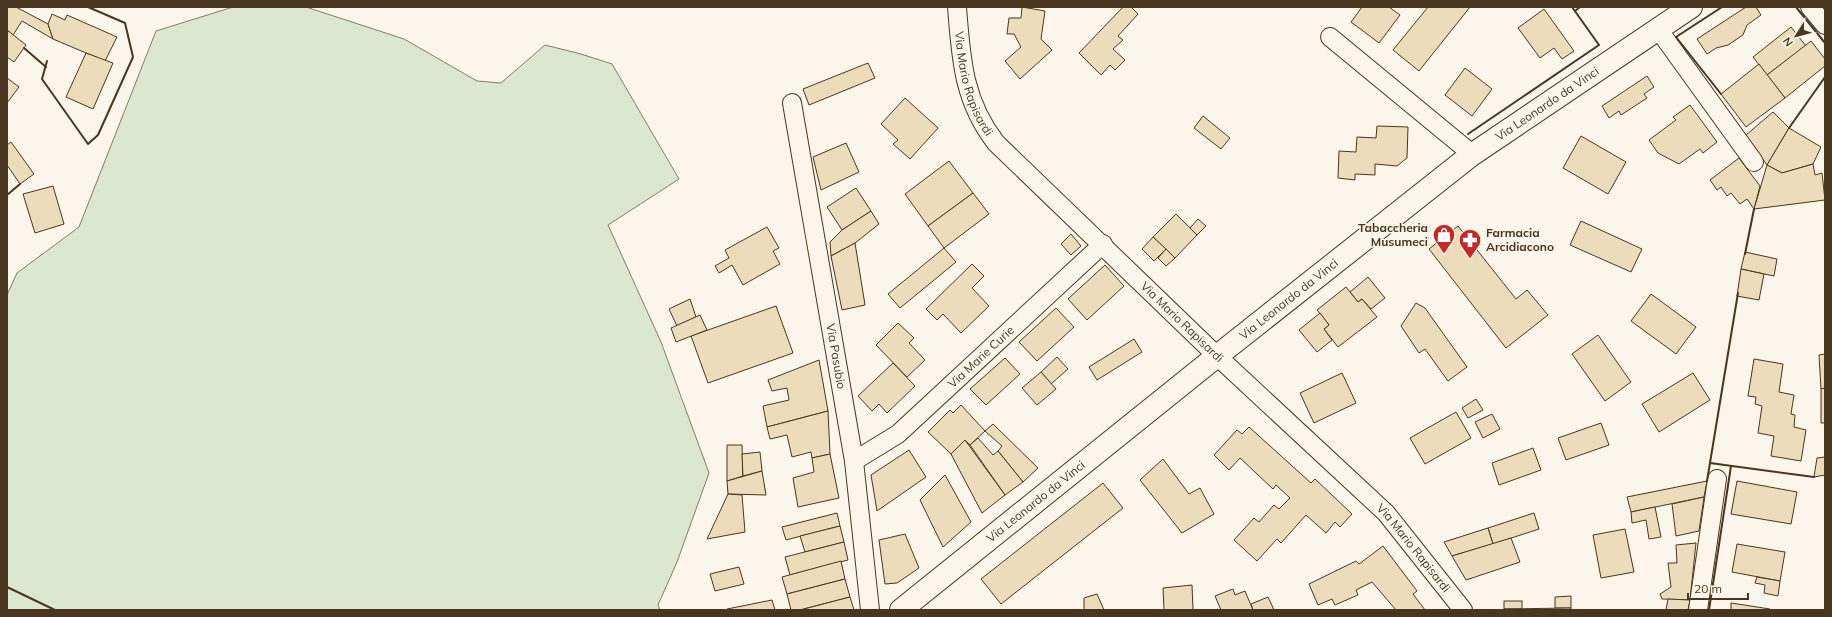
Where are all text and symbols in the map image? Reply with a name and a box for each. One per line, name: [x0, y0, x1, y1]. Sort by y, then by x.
north arrow: [1776, 16, 1816, 56]
street label: Via Mario Rapisardi: [952, 31, 997, 139]
text: N: [1780, 34, 1796, 49]
street label: Via Leonardo da Vinci: [1492, 63, 1602, 144]
place label: Tabaccheria Musumeci: [1358, 220, 1428, 249]
shop icon: Tabaccheria Musumeci: [1431, 222, 1457, 255]
place label: Farmacia Arcidiacono: [1486, 225, 1554, 254]
pharmacy icon: Farmacia Arcidiacono: [1457, 227, 1483, 260]
street label: Via Leonardo da Vinci: [1236, 255, 1341, 342]
street label: Via Mario Rapisardi: [1138, 278, 1227, 365]
street label: Via Pasubio: [823, 322, 849, 390]
street label: Via Marie Curie: [945, 322, 1017, 391]
street label: Via Leonardo da Vinci: [983, 457, 1088, 545]
street label: Via Mario Rapisardi: [1374, 500, 1454, 595]
scale bar: [1688, 575, 1748, 601]
text: 20 m: [1694, 581, 1722, 596]

